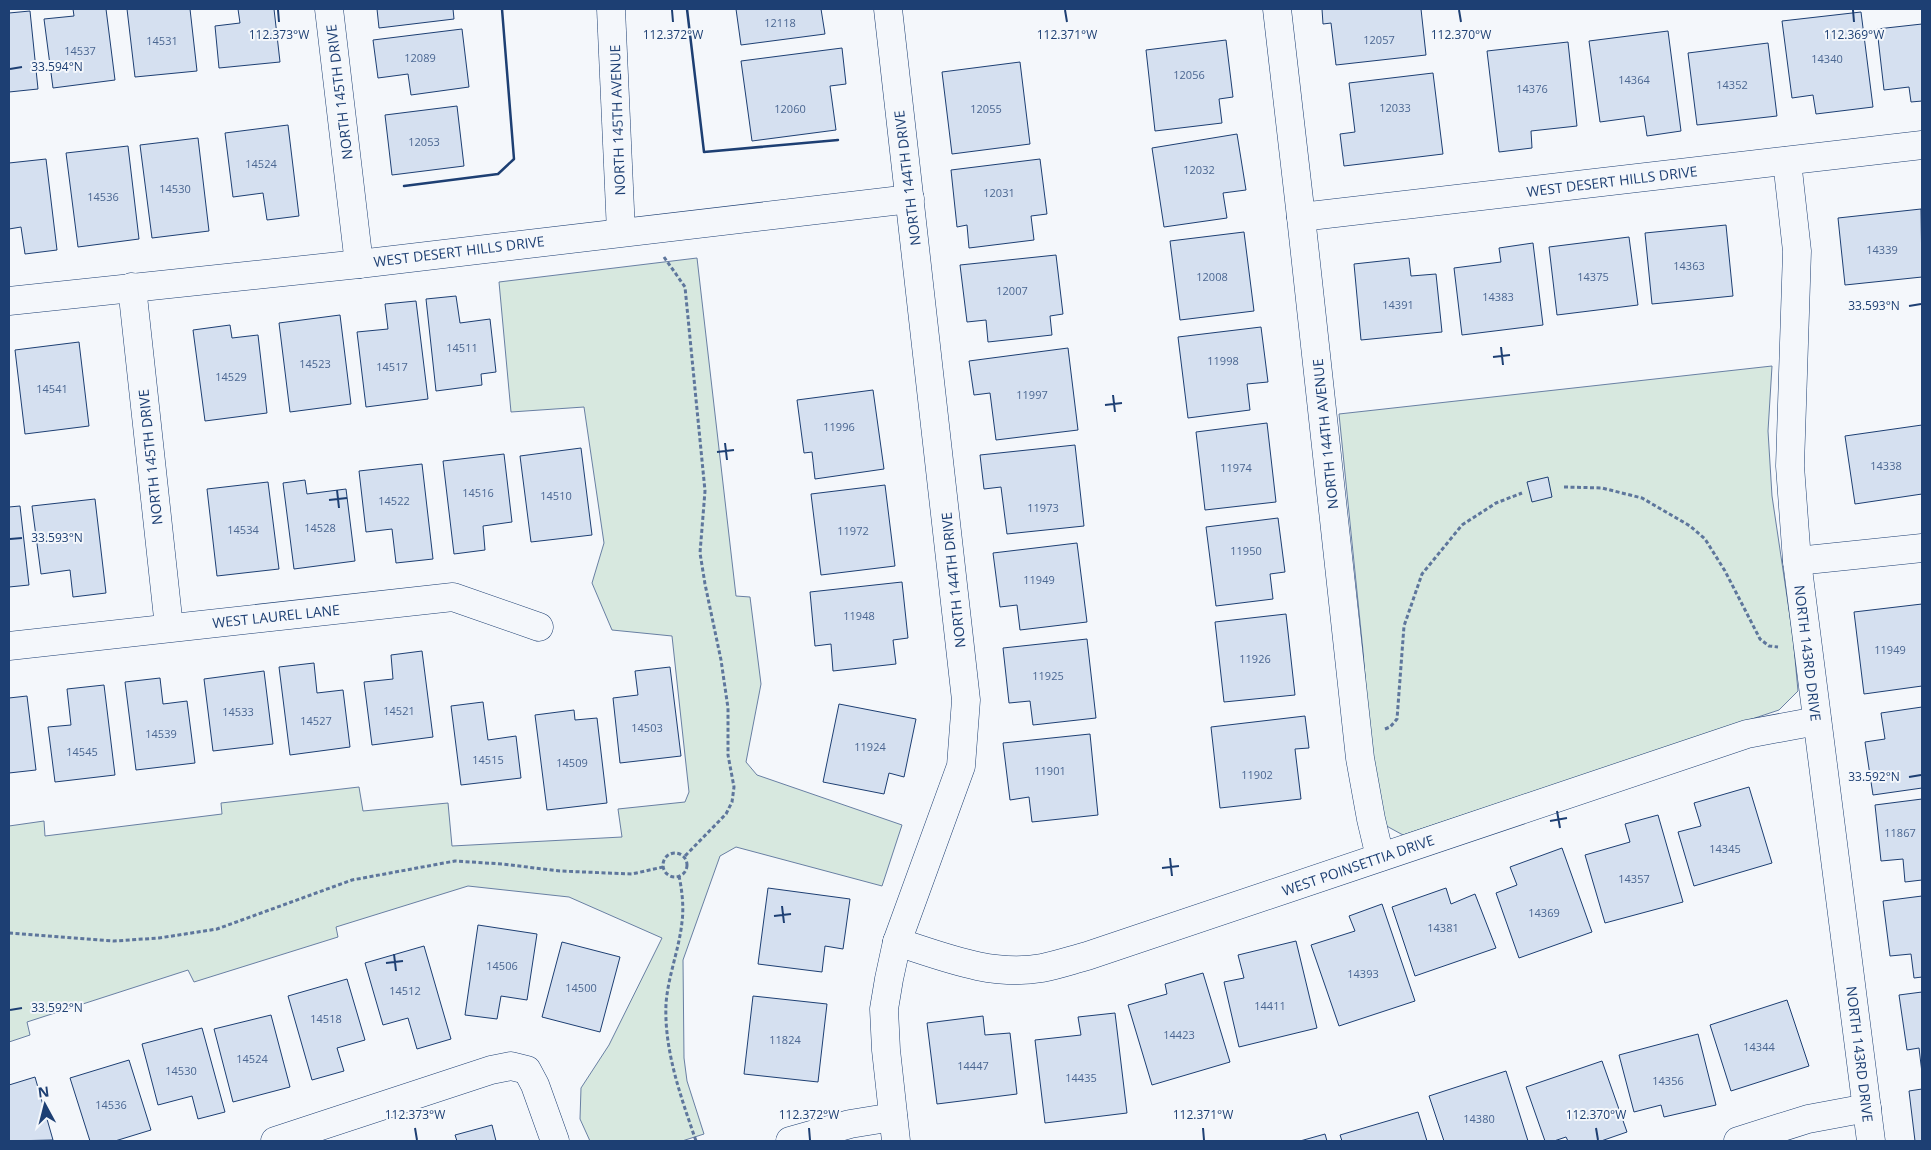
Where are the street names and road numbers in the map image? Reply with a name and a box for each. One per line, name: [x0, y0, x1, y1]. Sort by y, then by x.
street label: NORTH 145TH DRIVE: [321, 23, 357, 161]
street label: NORTH 145TH AVENUE: [605, 44, 629, 196]
street label: NORTH 144TH DRIVE: [889, 109, 925, 247]
street label: WEST DESERT HILLS DRIVE: [1525, 161, 1699, 201]
street label: WEST DESERT HILLS DRIVE: [372, 231, 546, 271]
street label: NORTH 144TH AVENUE: [1308, 358, 1342, 510]
street label: NORTH 145TH DRIVE: [133, 388, 167, 526]
street label: NORTH 144TH DRIVE: [936, 511, 970, 649]
street label: NORTH 143RD DRIVE: [1790, 584, 1826, 722]
street label: WEST LAUREL LANE: [211, 600, 341, 632]
street label: WEST POINSETTIA DRIVE: [1279, 830, 1437, 900]
street label: NORTH 143RD DRIVE: [1842, 985, 1878, 1123]

